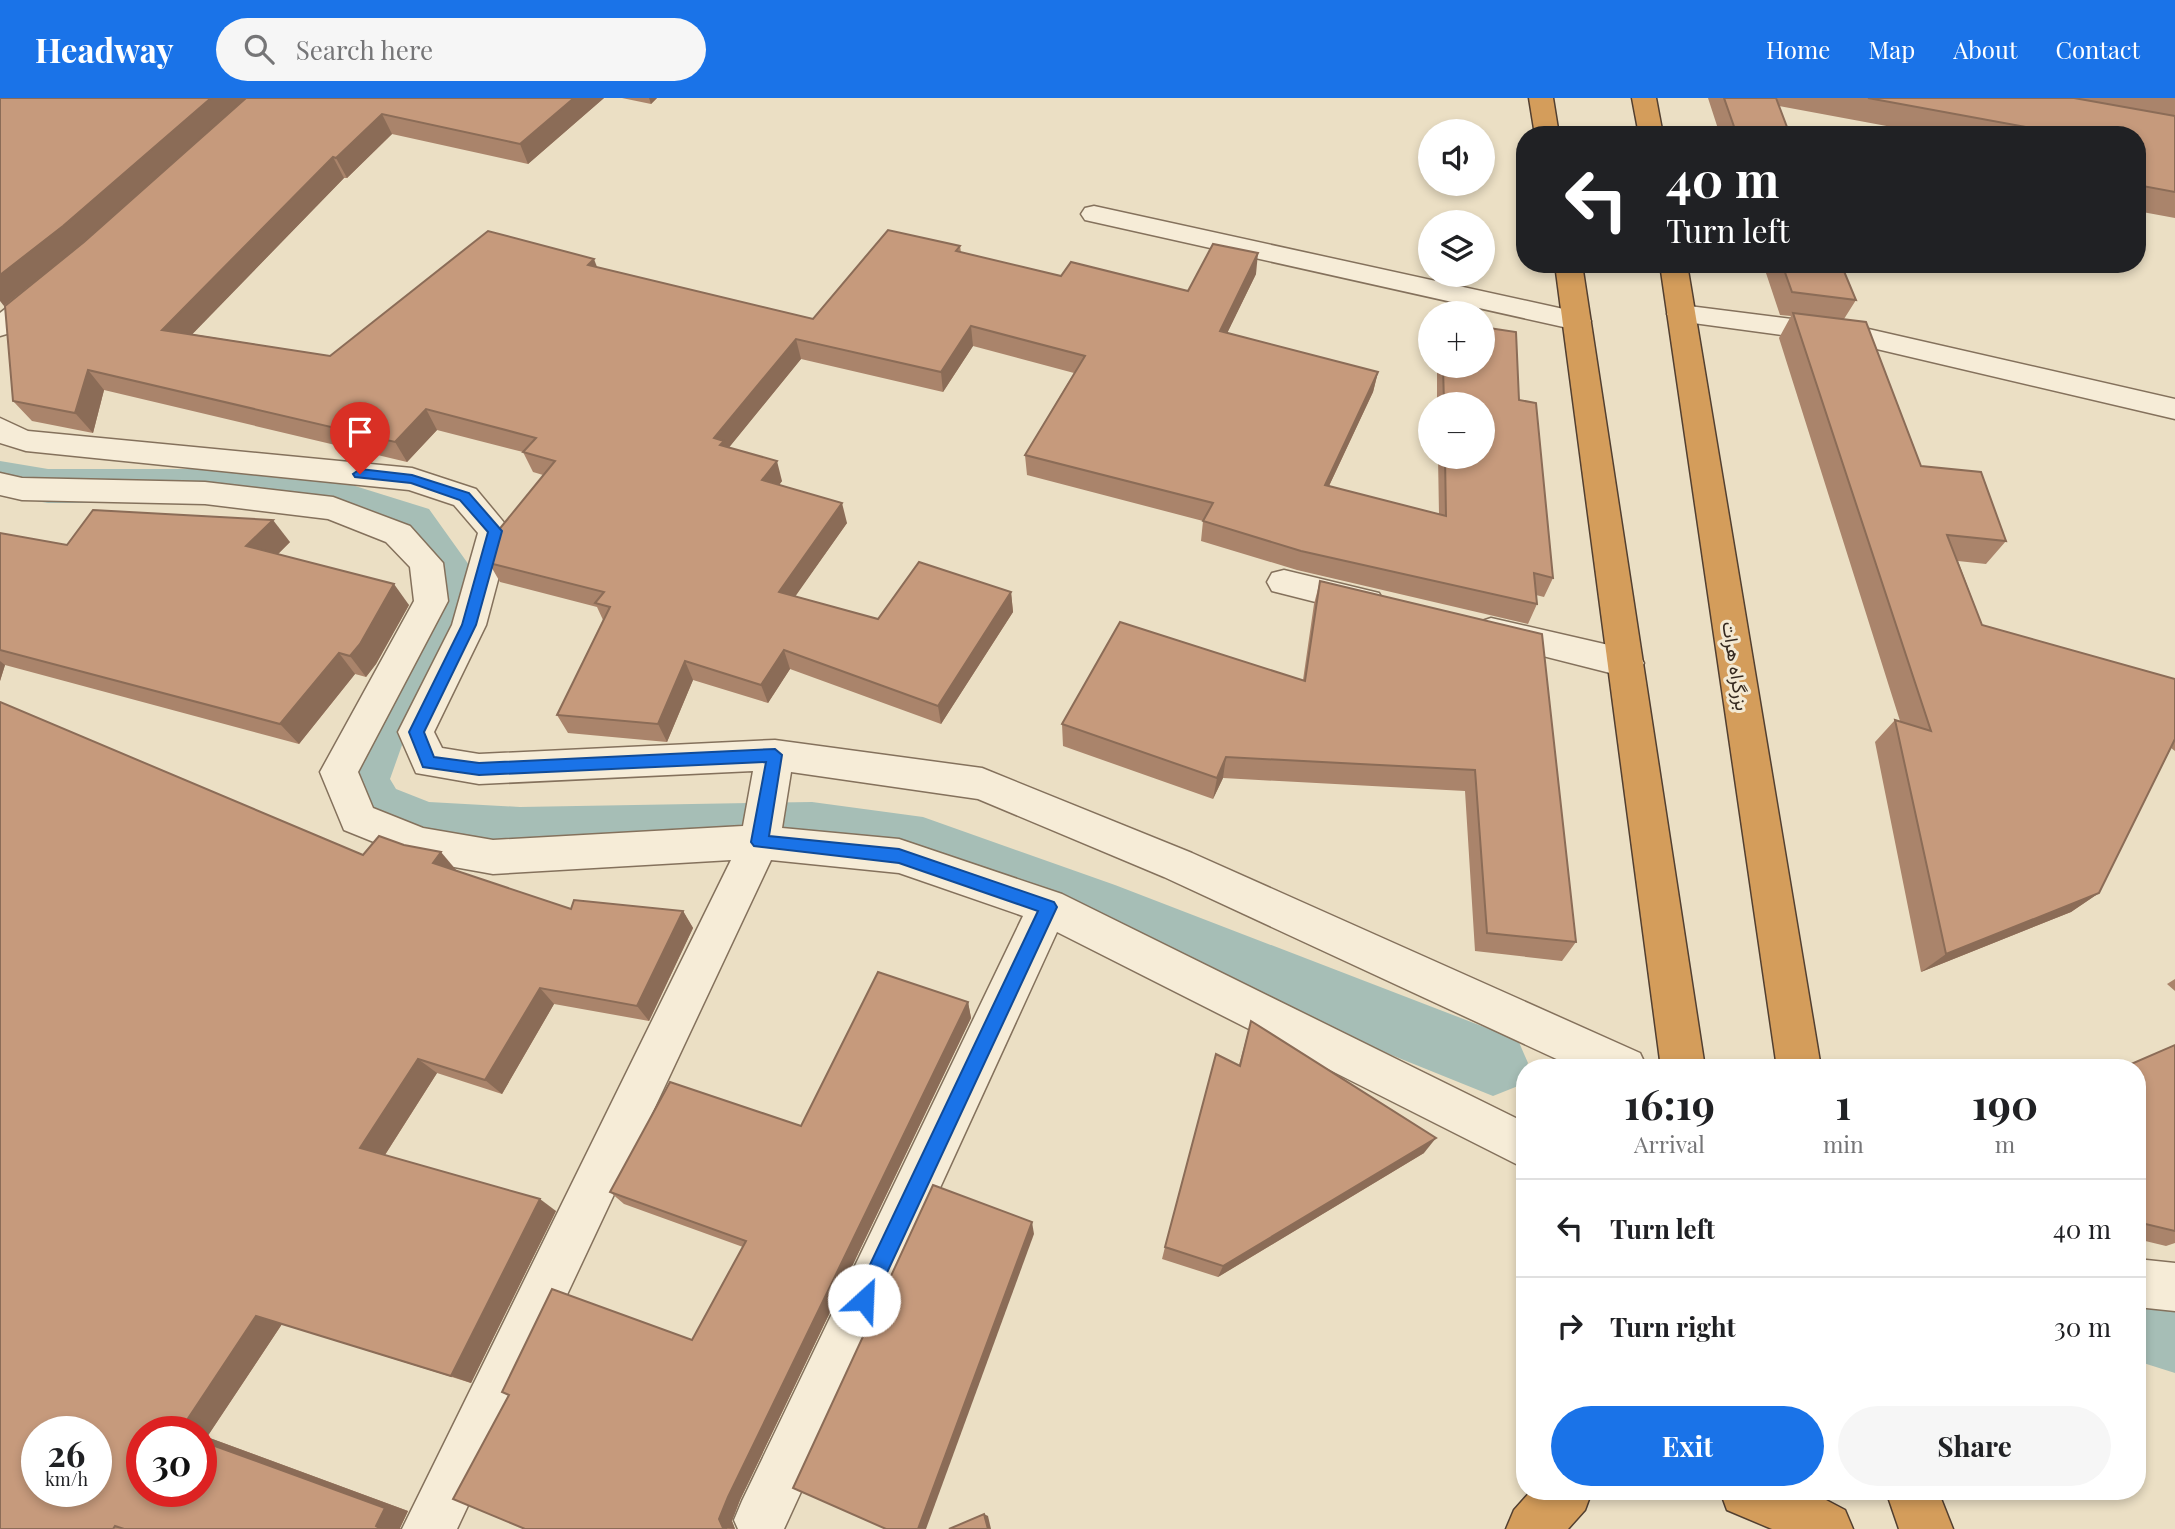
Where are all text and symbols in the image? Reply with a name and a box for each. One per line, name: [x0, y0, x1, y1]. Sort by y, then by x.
search box: [216, 18, 706, 81]
text: Headway: [35, 27, 174, 71]
icon: search: [240, 30, 278, 68]
text: Search here: [296, 32, 433, 67]
text: Home: [1766, 33, 1830, 65]
text: Map: [1868, 33, 1915, 65]
text: About: [1953, 33, 2017, 65]
text: Contact: [2055, 33, 2140, 65]
map controls: [1418, 119, 1495, 469]
button: sound: [1418, 119, 1495, 196]
text: 40 m: [1666, 145, 1779, 210]
icon: left: [1551, 154, 1642, 245]
text: Turn left: [1666, 208, 1790, 251]
button: layers: [1418, 210, 1495, 287]
button: +: [1418, 301, 1495, 378]
button: −: [1418, 392, 1495, 469]
pin: [330, 402, 390, 474]
icon: arrive: [341, 413, 379, 451]
street label: بزرگراه هرات: [1717, 619, 1757, 712]
text: 16:19: [1624, 1075, 1715, 1131]
text: 1: [1835, 1075, 1851, 1131]
text: 190: [1972, 1075, 2038, 1131]
text: Arrival: [1634, 1128, 1705, 1159]
text: min: [1823, 1128, 1864, 1159]
text: m: [1995, 1128, 2015, 1159]
icon: left: [1551, 1209, 1589, 1247]
text: Turn left: [1610, 1211, 1715, 1246]
text: 40 m: [2053, 1211, 2111, 1246]
position arrow: [827, 1263, 901, 1337]
icon: right: [1551, 1307, 1589, 1345]
text: Turn right: [1610, 1309, 1736, 1344]
text: 30 m: [2054, 1309, 2111, 1344]
button: Exit: [1551, 1406, 1824, 1486]
button: Share: [1838, 1406, 2111, 1486]
speed limit sign: 30: [126, 1416, 217, 1507]
text: 26: [48, 1429, 85, 1476]
text: km/h: [45, 1467, 88, 1491]

